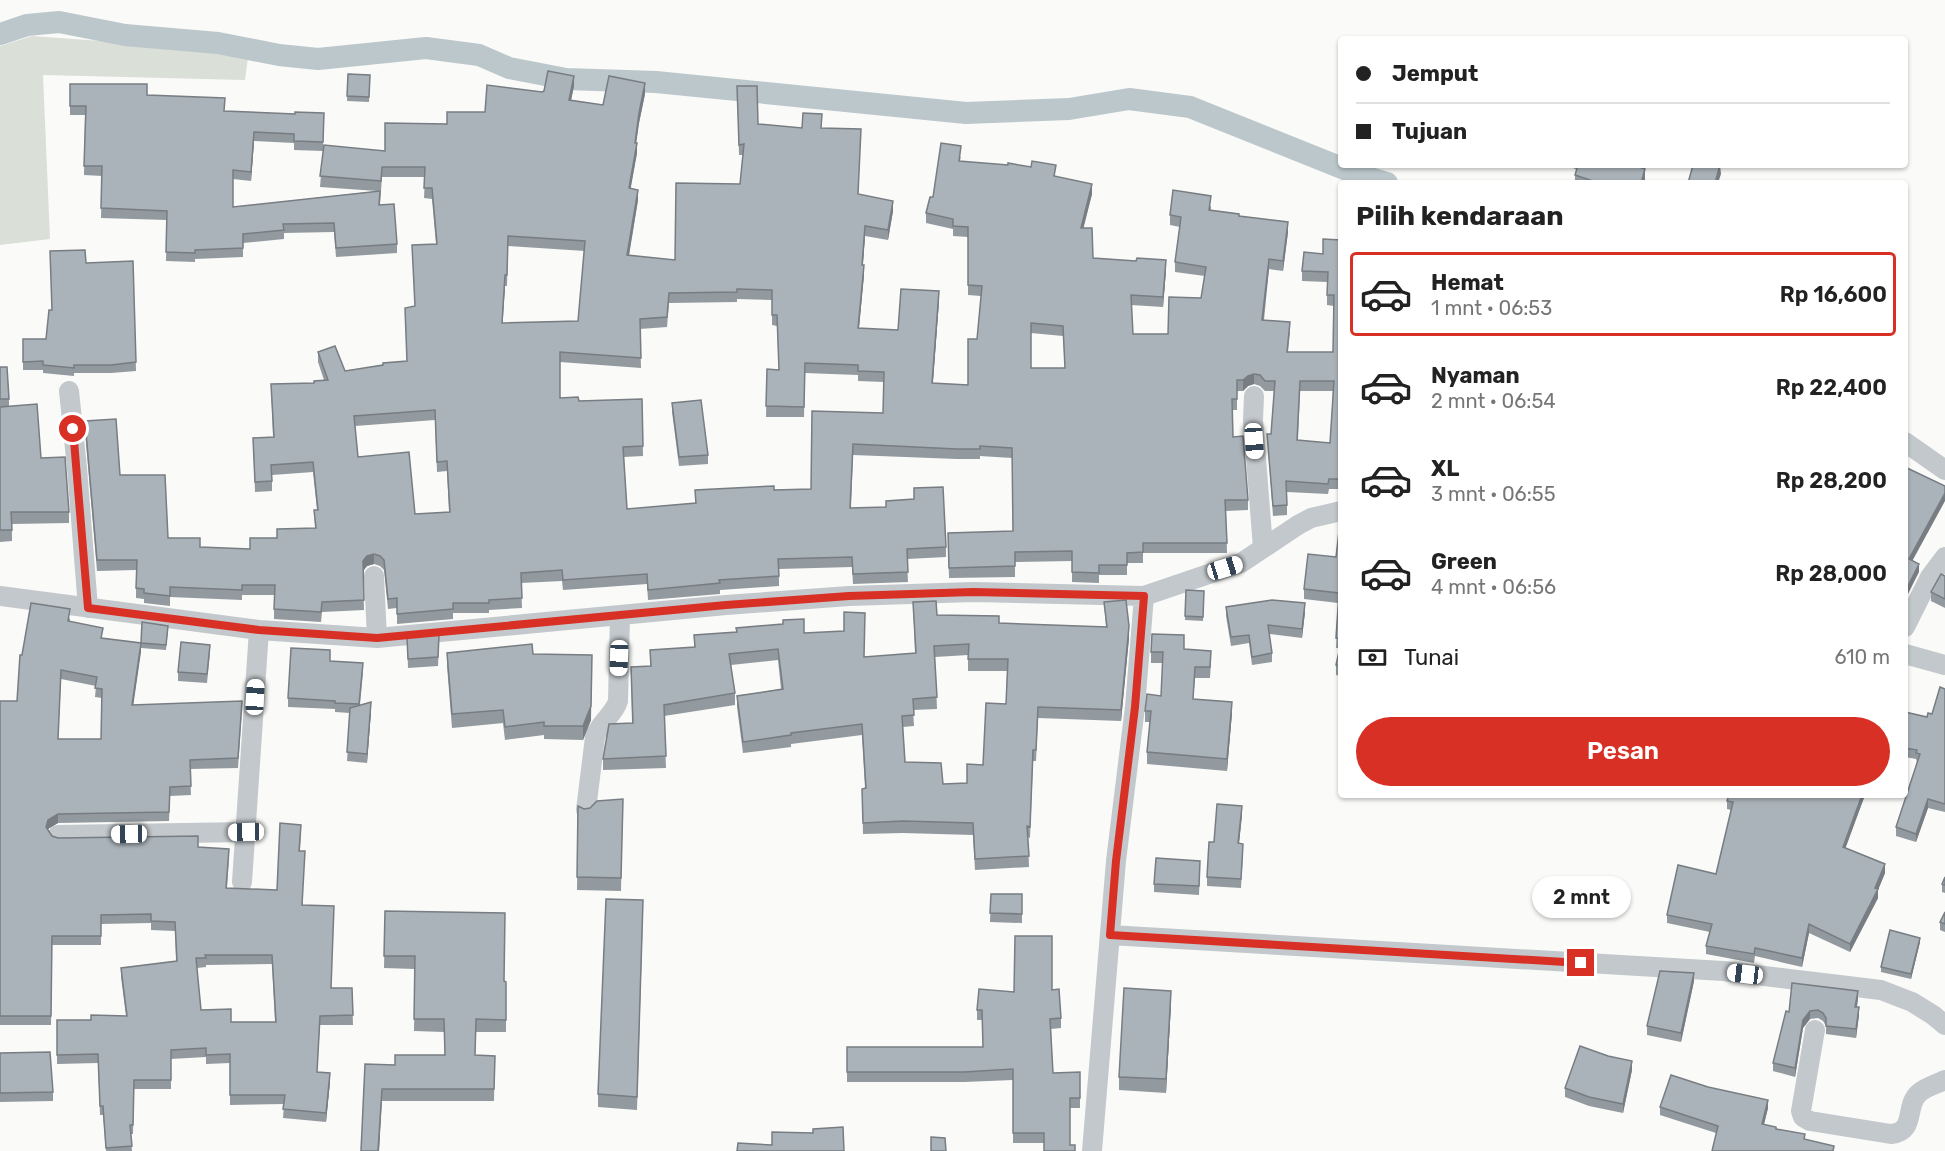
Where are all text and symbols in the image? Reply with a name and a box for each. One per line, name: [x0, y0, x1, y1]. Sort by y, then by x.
text: Jemput: [1392, 60, 1478, 87]
text: Tujuan: [1392, 118, 1467, 145]
text: Pilih kendaraan: [1356, 200, 1564, 232]
icon: car: [1359, 267, 1413, 321]
text: Hemat: [1431, 269, 1504, 296]
text: Rp 16,600: [1780, 281, 1887, 308]
text: 1 mnt · 06:53: [1431, 296, 1552, 320]
icon: car: [1359, 360, 1413, 414]
text: Nyaman: [1431, 362, 1520, 389]
text: Rp 22,400: [1776, 374, 1887, 401]
text: 2 mnt · 06:54: [1431, 389, 1556, 413]
route start: [59, 415, 86, 442]
car: [1244, 422, 1264, 460]
icon: car: [1359, 453, 1413, 507]
text: XL: [1431, 455, 1459, 482]
text: Rp 28,200: [1776, 467, 1887, 494]
text: 3 mnt · 06:55: [1431, 482, 1556, 506]
icon: car: [1359, 546, 1413, 600]
text: Green: [1431, 548, 1497, 575]
car: [1205, 554, 1245, 582]
text: Rp 28,000: [1775, 560, 1887, 587]
text: 4 mnt · 06:56: [1431, 575, 1556, 599]
car: [609, 640, 629, 676]
icon: cash: [1356, 641, 1389, 674]
text: Tunai: [1404, 644, 1459, 671]
text: 610 m: [1834, 645, 1890, 669]
car: [245, 679, 265, 715]
button: Pesan: [1356, 717, 1890, 786]
car: [228, 823, 264, 841]
car: [111, 825, 147, 843]
callout: 2 mnt: [1532, 876, 1630, 918]
text: 2 mnt: [1553, 885, 1610, 909]
route end: [1567, 949, 1594, 976]
car: [1726, 963, 1764, 985]

